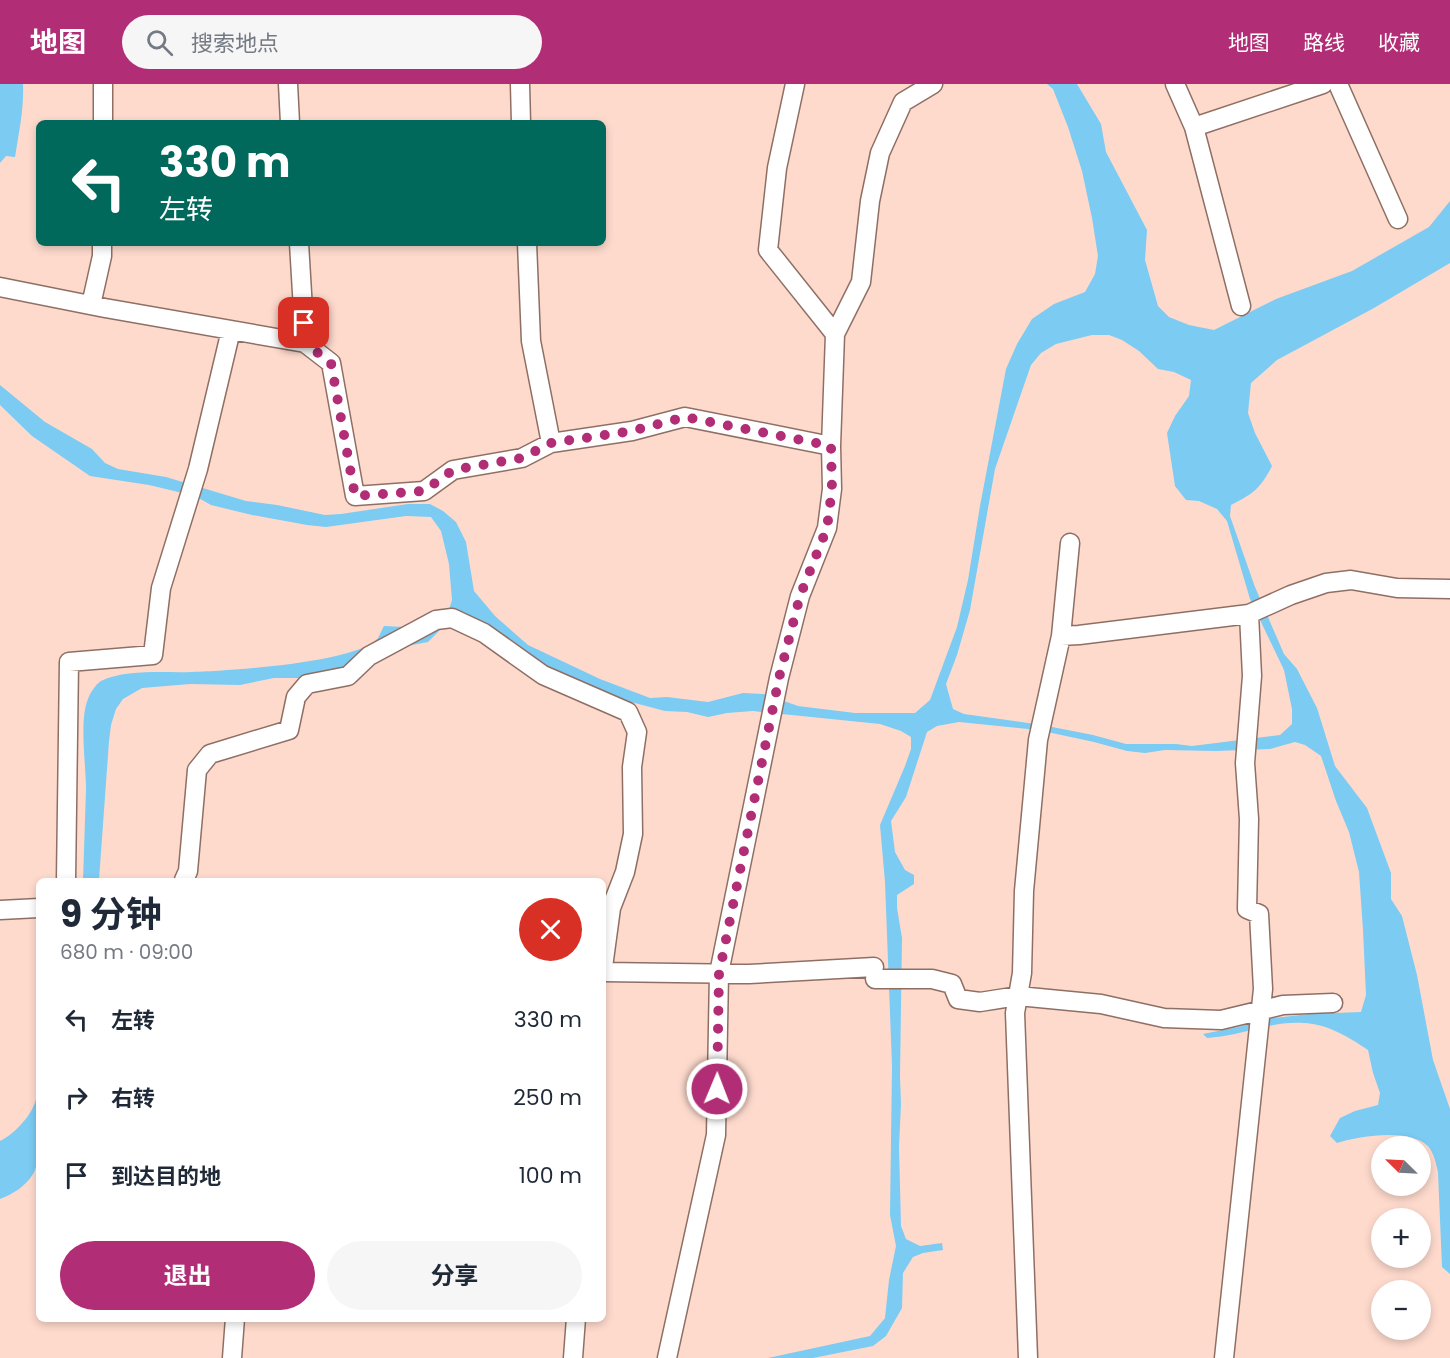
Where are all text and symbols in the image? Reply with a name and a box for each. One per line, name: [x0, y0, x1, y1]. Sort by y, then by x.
search box: [122, 15, 542, 69]
text: 地图: [30, 23, 86, 62]
icon: search: [143, 26, 176, 59]
text: 搜索地点: [191, 28, 279, 59]
text: 地图: [1228, 28, 1270, 57]
text: 路线: [1303, 28, 1345, 57]
text: 收藏: [1378, 28, 1420, 57]
text: 330 m: [159, 133, 291, 192]
icon: left: [60, 144, 138, 222]
text: 左转: [159, 191, 213, 228]
pin: [278, 297, 329, 348]
icon: arrive: [287, 306, 320, 339]
text: 9 分钟: [60, 889, 162, 940]
button: close: [519, 898, 582, 961]
text: 680 m · 09:00: [60, 938, 193, 966]
icon: left: [60, 1003, 93, 1036]
text: 330 m: [514, 1004, 582, 1035]
text: 左转: [111, 1005, 155, 1036]
position arrow: [685, 1057, 749, 1121]
icon: right: [60, 1081, 93, 1114]
text: 250 m: [513, 1082, 582, 1113]
text: 右转: [111, 1083, 155, 1114]
north arrow: [1371, 1136, 1431, 1196]
map controls: [1371, 1136, 1431, 1340]
icon: arrive: [60, 1159, 93, 1192]
text: 100 m: [519, 1160, 582, 1191]
text: 到达目的地: [111, 1161, 221, 1192]
button: +: [1371, 1208, 1431, 1268]
button: 退出: [60, 1241, 315, 1310]
button: 分享: [327, 1241, 582, 1310]
button: −: [1371, 1280, 1431, 1340]

